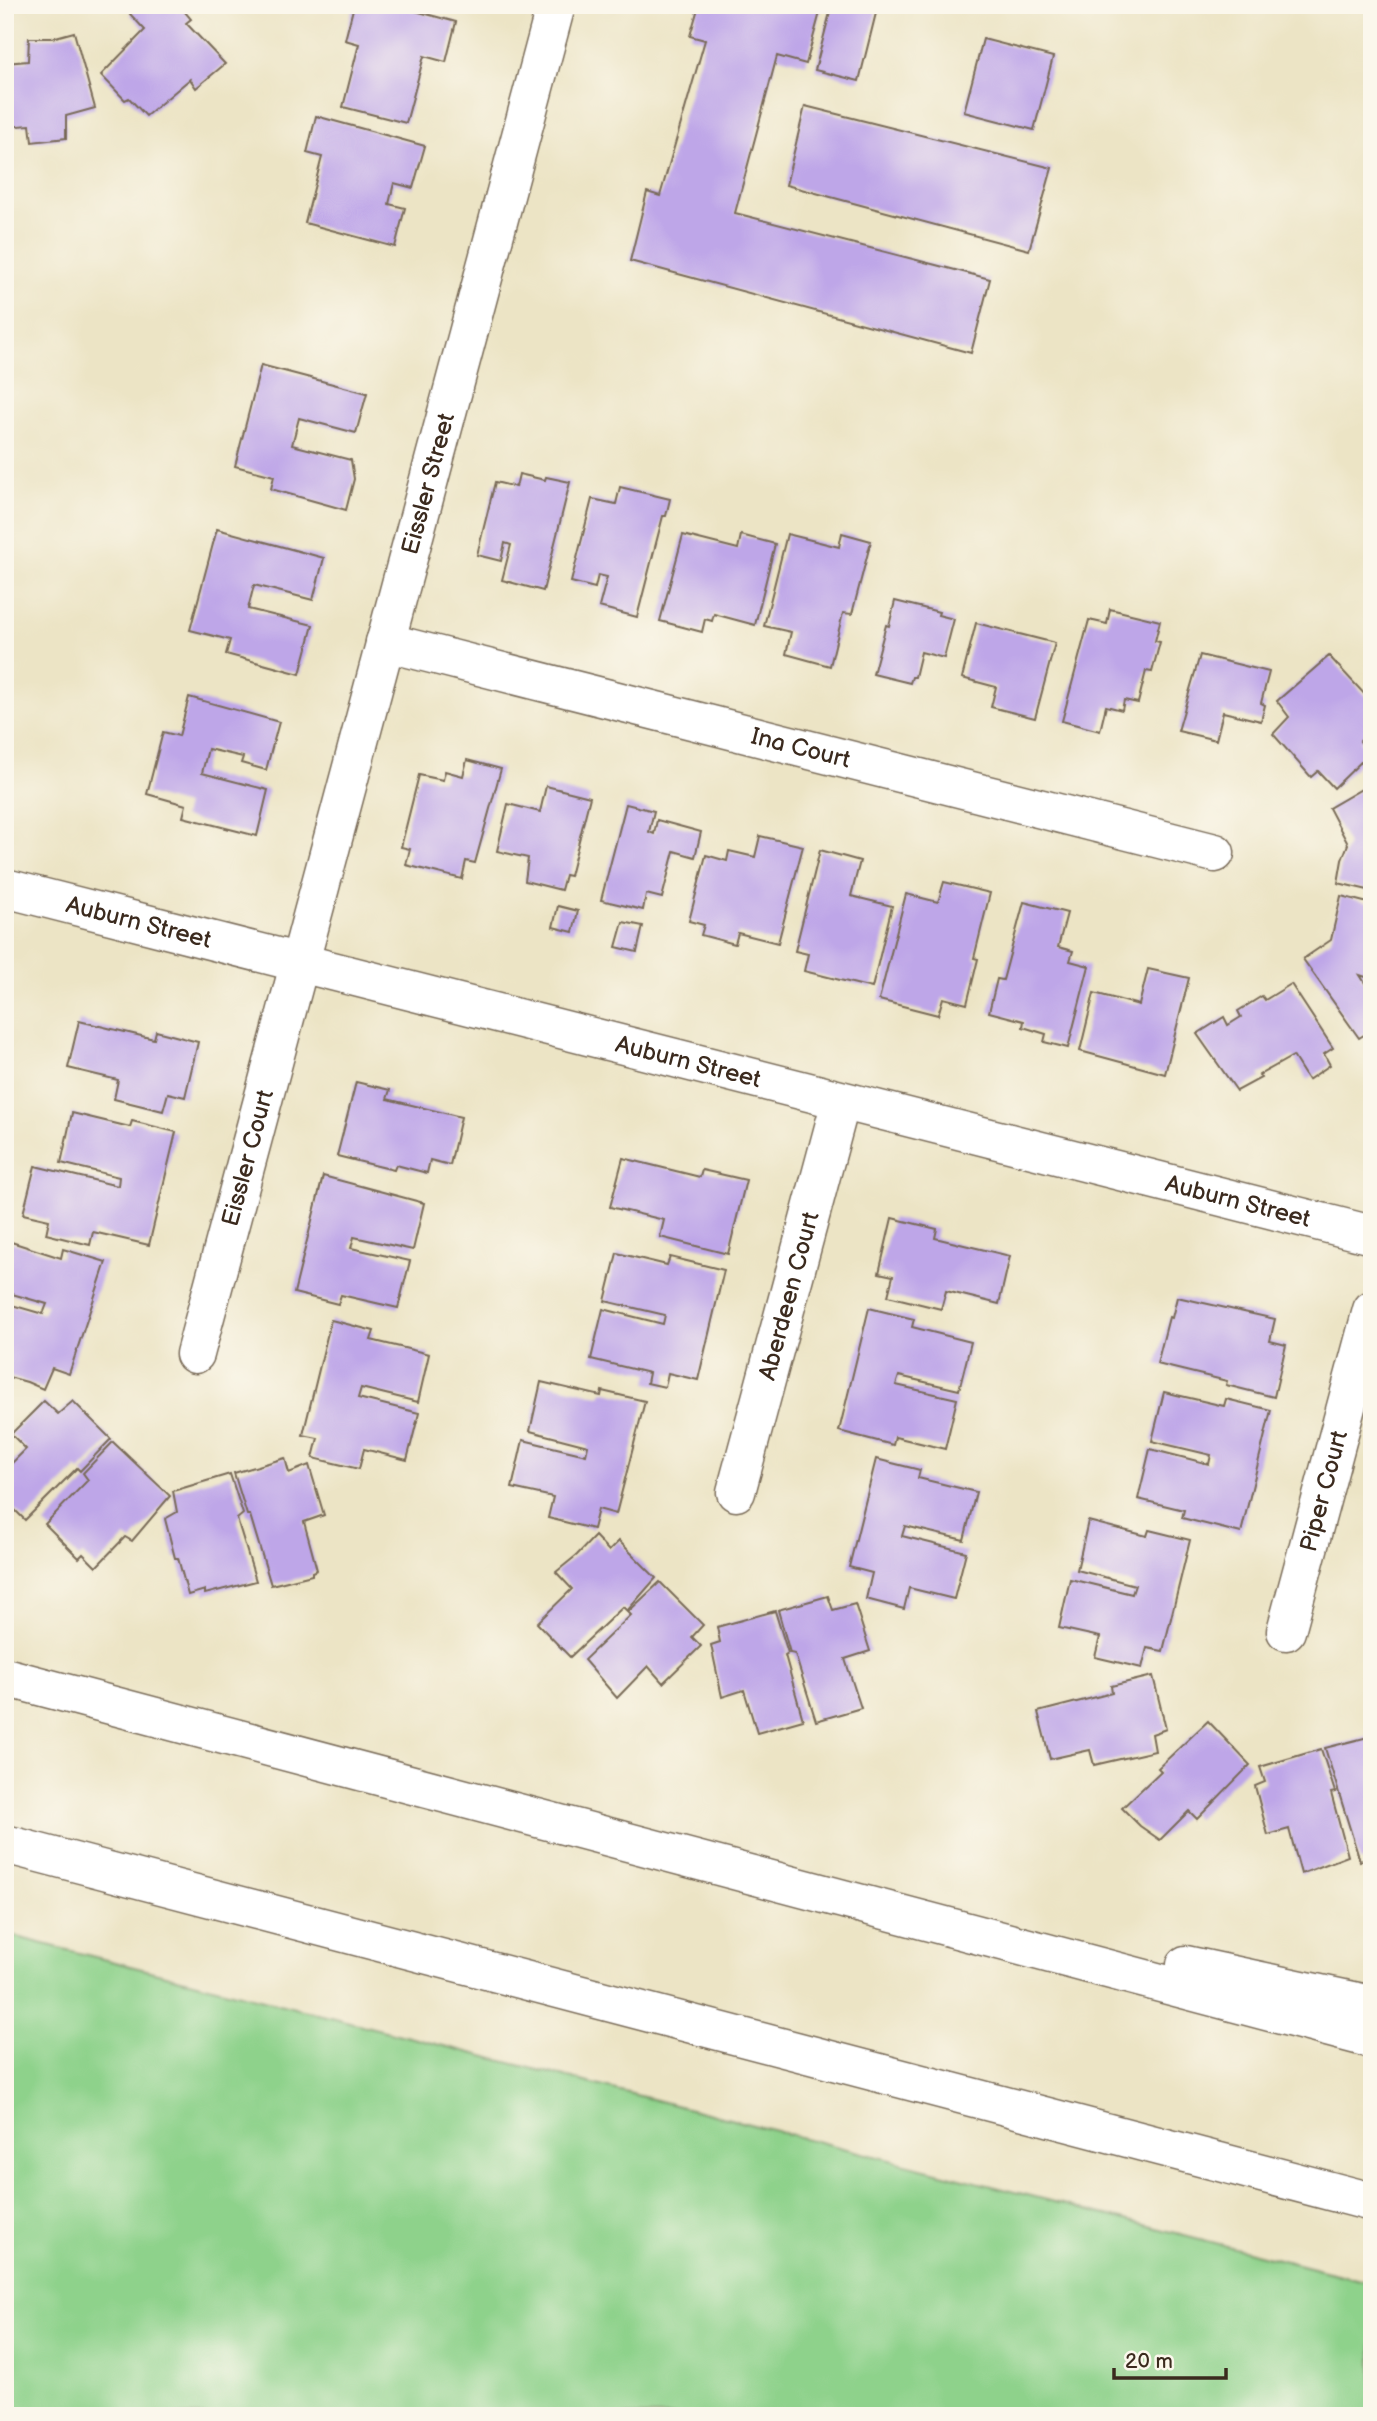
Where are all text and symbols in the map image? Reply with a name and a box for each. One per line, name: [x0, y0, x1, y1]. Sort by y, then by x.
street label: Eissler Street: [396, 409, 461, 558]
street label: Ina Court: [748, 722, 854, 775]
street label: Auburn Street: [63, 890, 215, 955]
street label: Auburn Street: [613, 1030, 764, 1094]
street label: Eissler Court: [216, 1086, 280, 1229]
street label: Auburn Street: [1162, 1169, 1314, 1234]
street label: Aberdeen Court: [753, 1208, 826, 1383]
street label: Piper Court: [1294, 1427, 1354, 1555]
scale bar: [1114, 2337, 1226, 2381]
text: 20 m: [1125, 2349, 1173, 2374]

